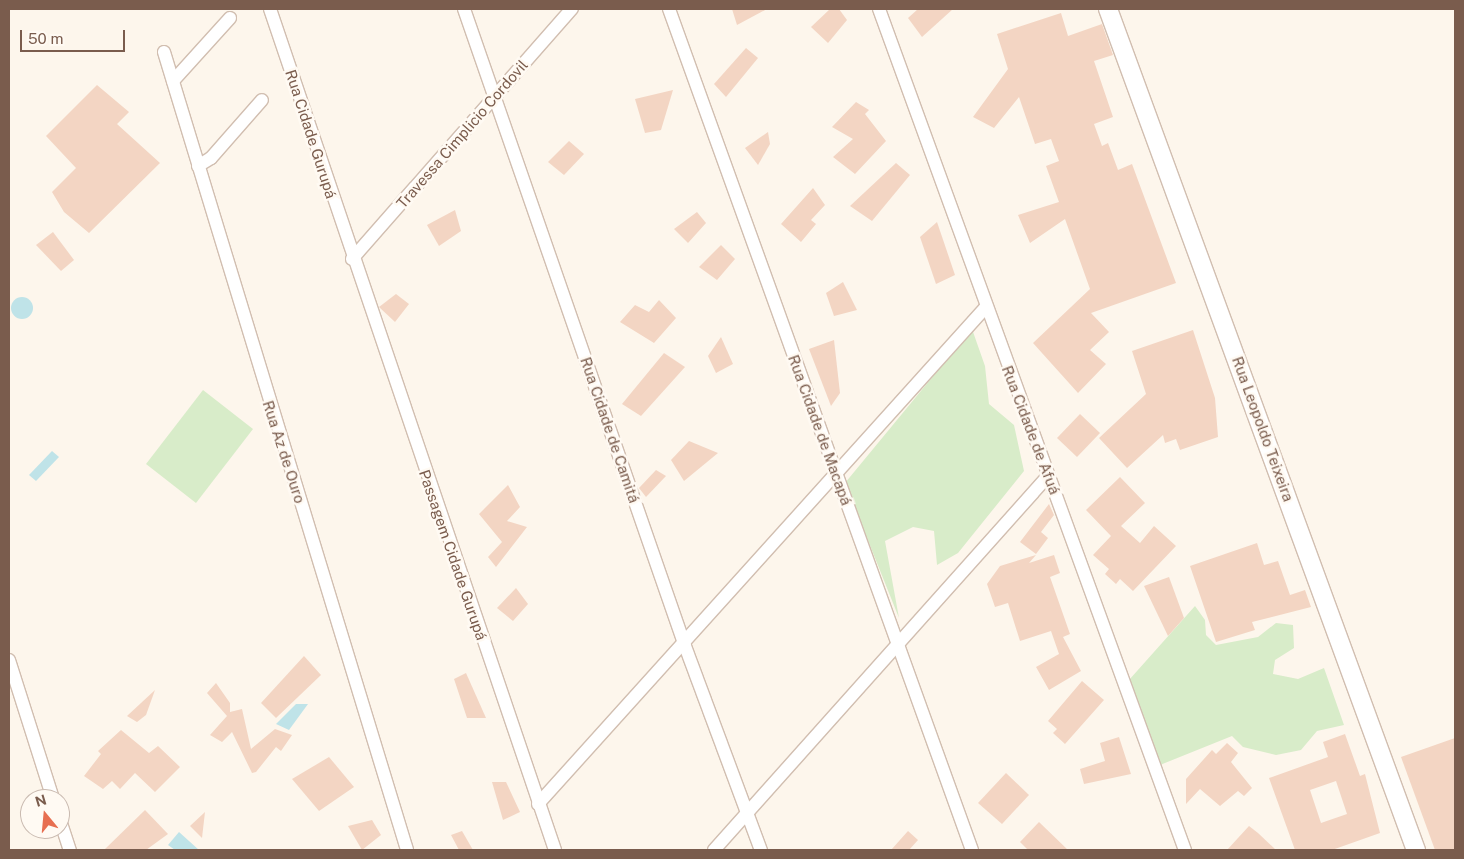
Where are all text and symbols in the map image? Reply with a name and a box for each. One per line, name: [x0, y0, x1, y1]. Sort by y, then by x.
scale bar: [22, 20, 128, 52]
text: 50 m: [28, 30, 63, 47]
street label: Travessa Cimplicio Cordovil: [393, 56, 531, 212]
street label: Rua Cidade Gurupá: [282, 67, 340, 201]
street label: Rua Cidade de Macapá: [784, 352, 856, 508]
street label: Rua Leopoldo Teixeira: [1228, 354, 1298, 504]
street label: Rua Cidade de Camitá: [577, 355, 643, 505]
street label: Rua Cidade de Afuá: [998, 363, 1064, 497]
street label: Rua Az de Ouro: [259, 398, 309, 506]
street label: Passagem Cidade Gurupá: [415, 467, 491, 643]
north arrow: [20, 789, 70, 839]
text: N: [33, 791, 48, 810]

